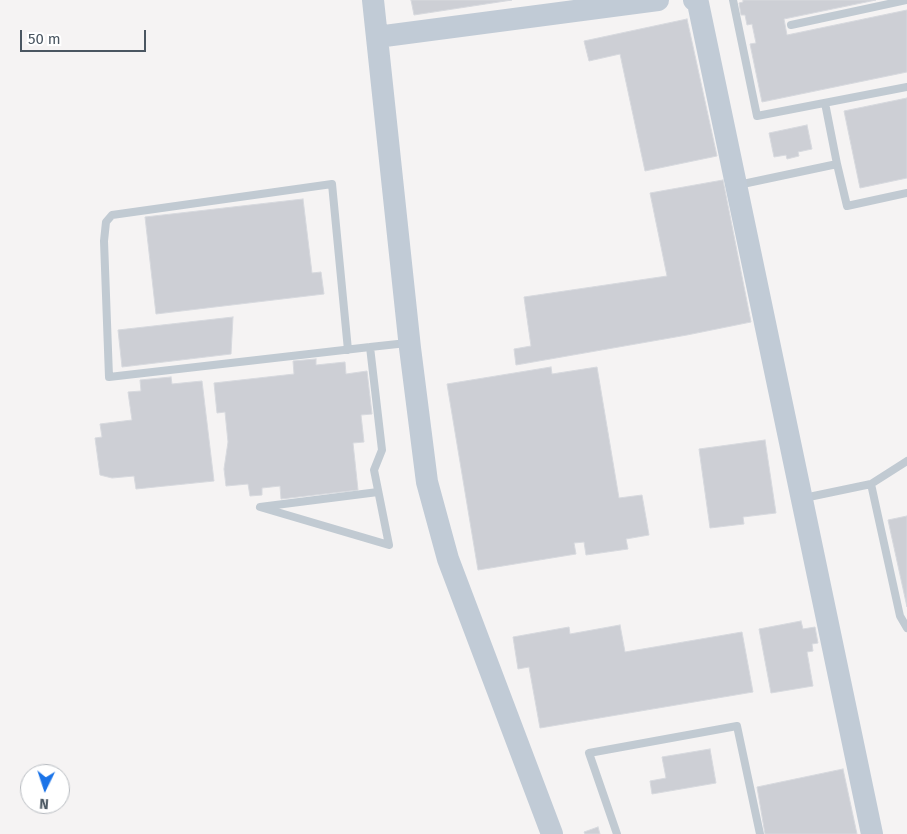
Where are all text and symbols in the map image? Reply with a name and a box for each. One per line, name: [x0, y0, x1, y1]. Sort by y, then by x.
scale bar: [22, 20, 149, 52]
text: 50 m: [28, 30, 61, 48]
north arrow: [20, 764, 70, 814]
text: N: [39, 795, 49, 812]

